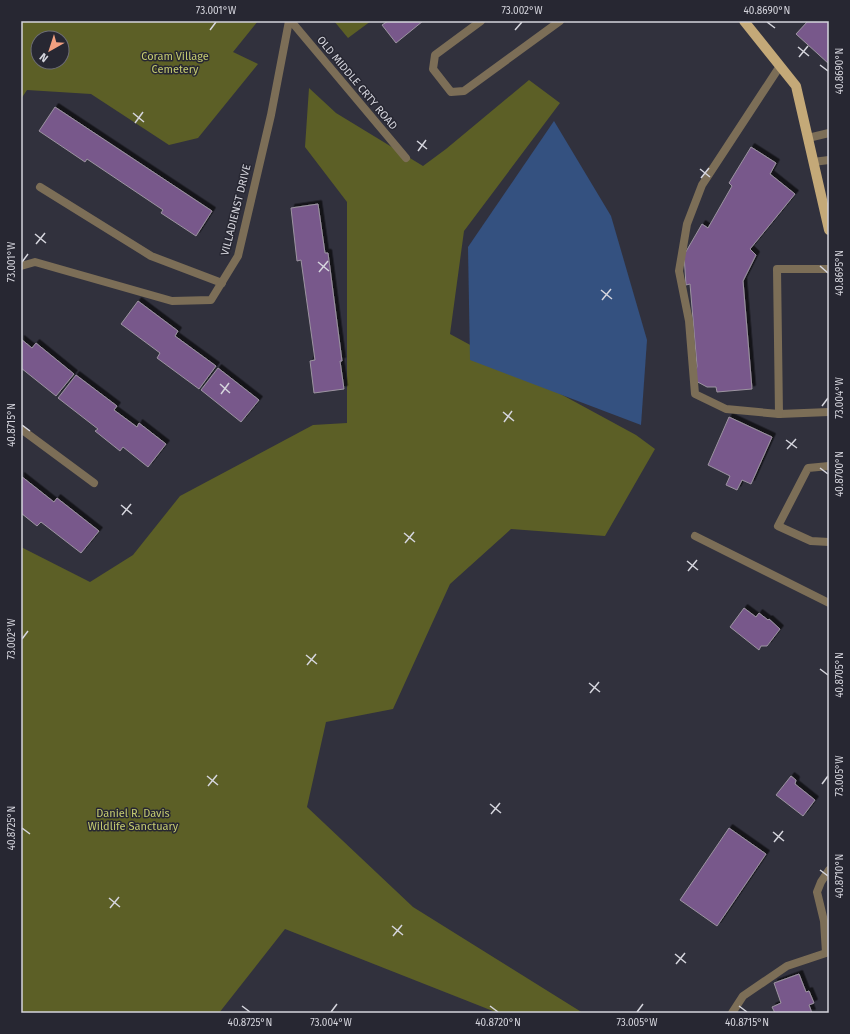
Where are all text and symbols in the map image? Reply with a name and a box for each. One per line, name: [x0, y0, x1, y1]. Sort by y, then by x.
text: 73.001°W: [196, 5, 237, 17]
text: 73.002°W: [501, 5, 543, 17]
text: 40.8690°N: [744, 5, 790, 17]
north arrow: [30, 30, 70, 70]
street label: OLD MIDDLE CRTY ROAD: [314, 34, 400, 132]
text: 40.8690°N: [834, 48, 846, 94]
text: N: [37, 50, 51, 65]
park label: Coram Village Cemetery: [141, 50, 209, 76]
street label: VILLADIENST DRIVE: [218, 163, 254, 257]
text: 73.001°W: [6, 241, 18, 282]
text: 40.8695°N: [834, 250, 846, 296]
text: 73.004°W: [834, 376, 846, 419]
text: 40.8715°N: [6, 403, 18, 447]
text: 40.8700°N: [834, 451, 846, 497]
text: 73.002°W: [6, 618, 18, 660]
text: 40.8705°N: [834, 652, 846, 698]
text: 73.005°W: [834, 755, 846, 797]
text: 40.8725°N: [6, 806, 18, 850]
park label: Daniel R. Davis Wildlife Sanctuary: [88, 807, 179, 833]
text: 40.8710°N: [834, 854, 846, 898]
text: 40.8725°N: [228, 1017, 272, 1029]
text: 73.004°W: [310, 1017, 353, 1029]
text: 40.8720°N: [475, 1017, 521, 1029]
text: 73.005°W: [616, 1017, 658, 1029]
text: 40.8715°N: [725, 1017, 769, 1029]

